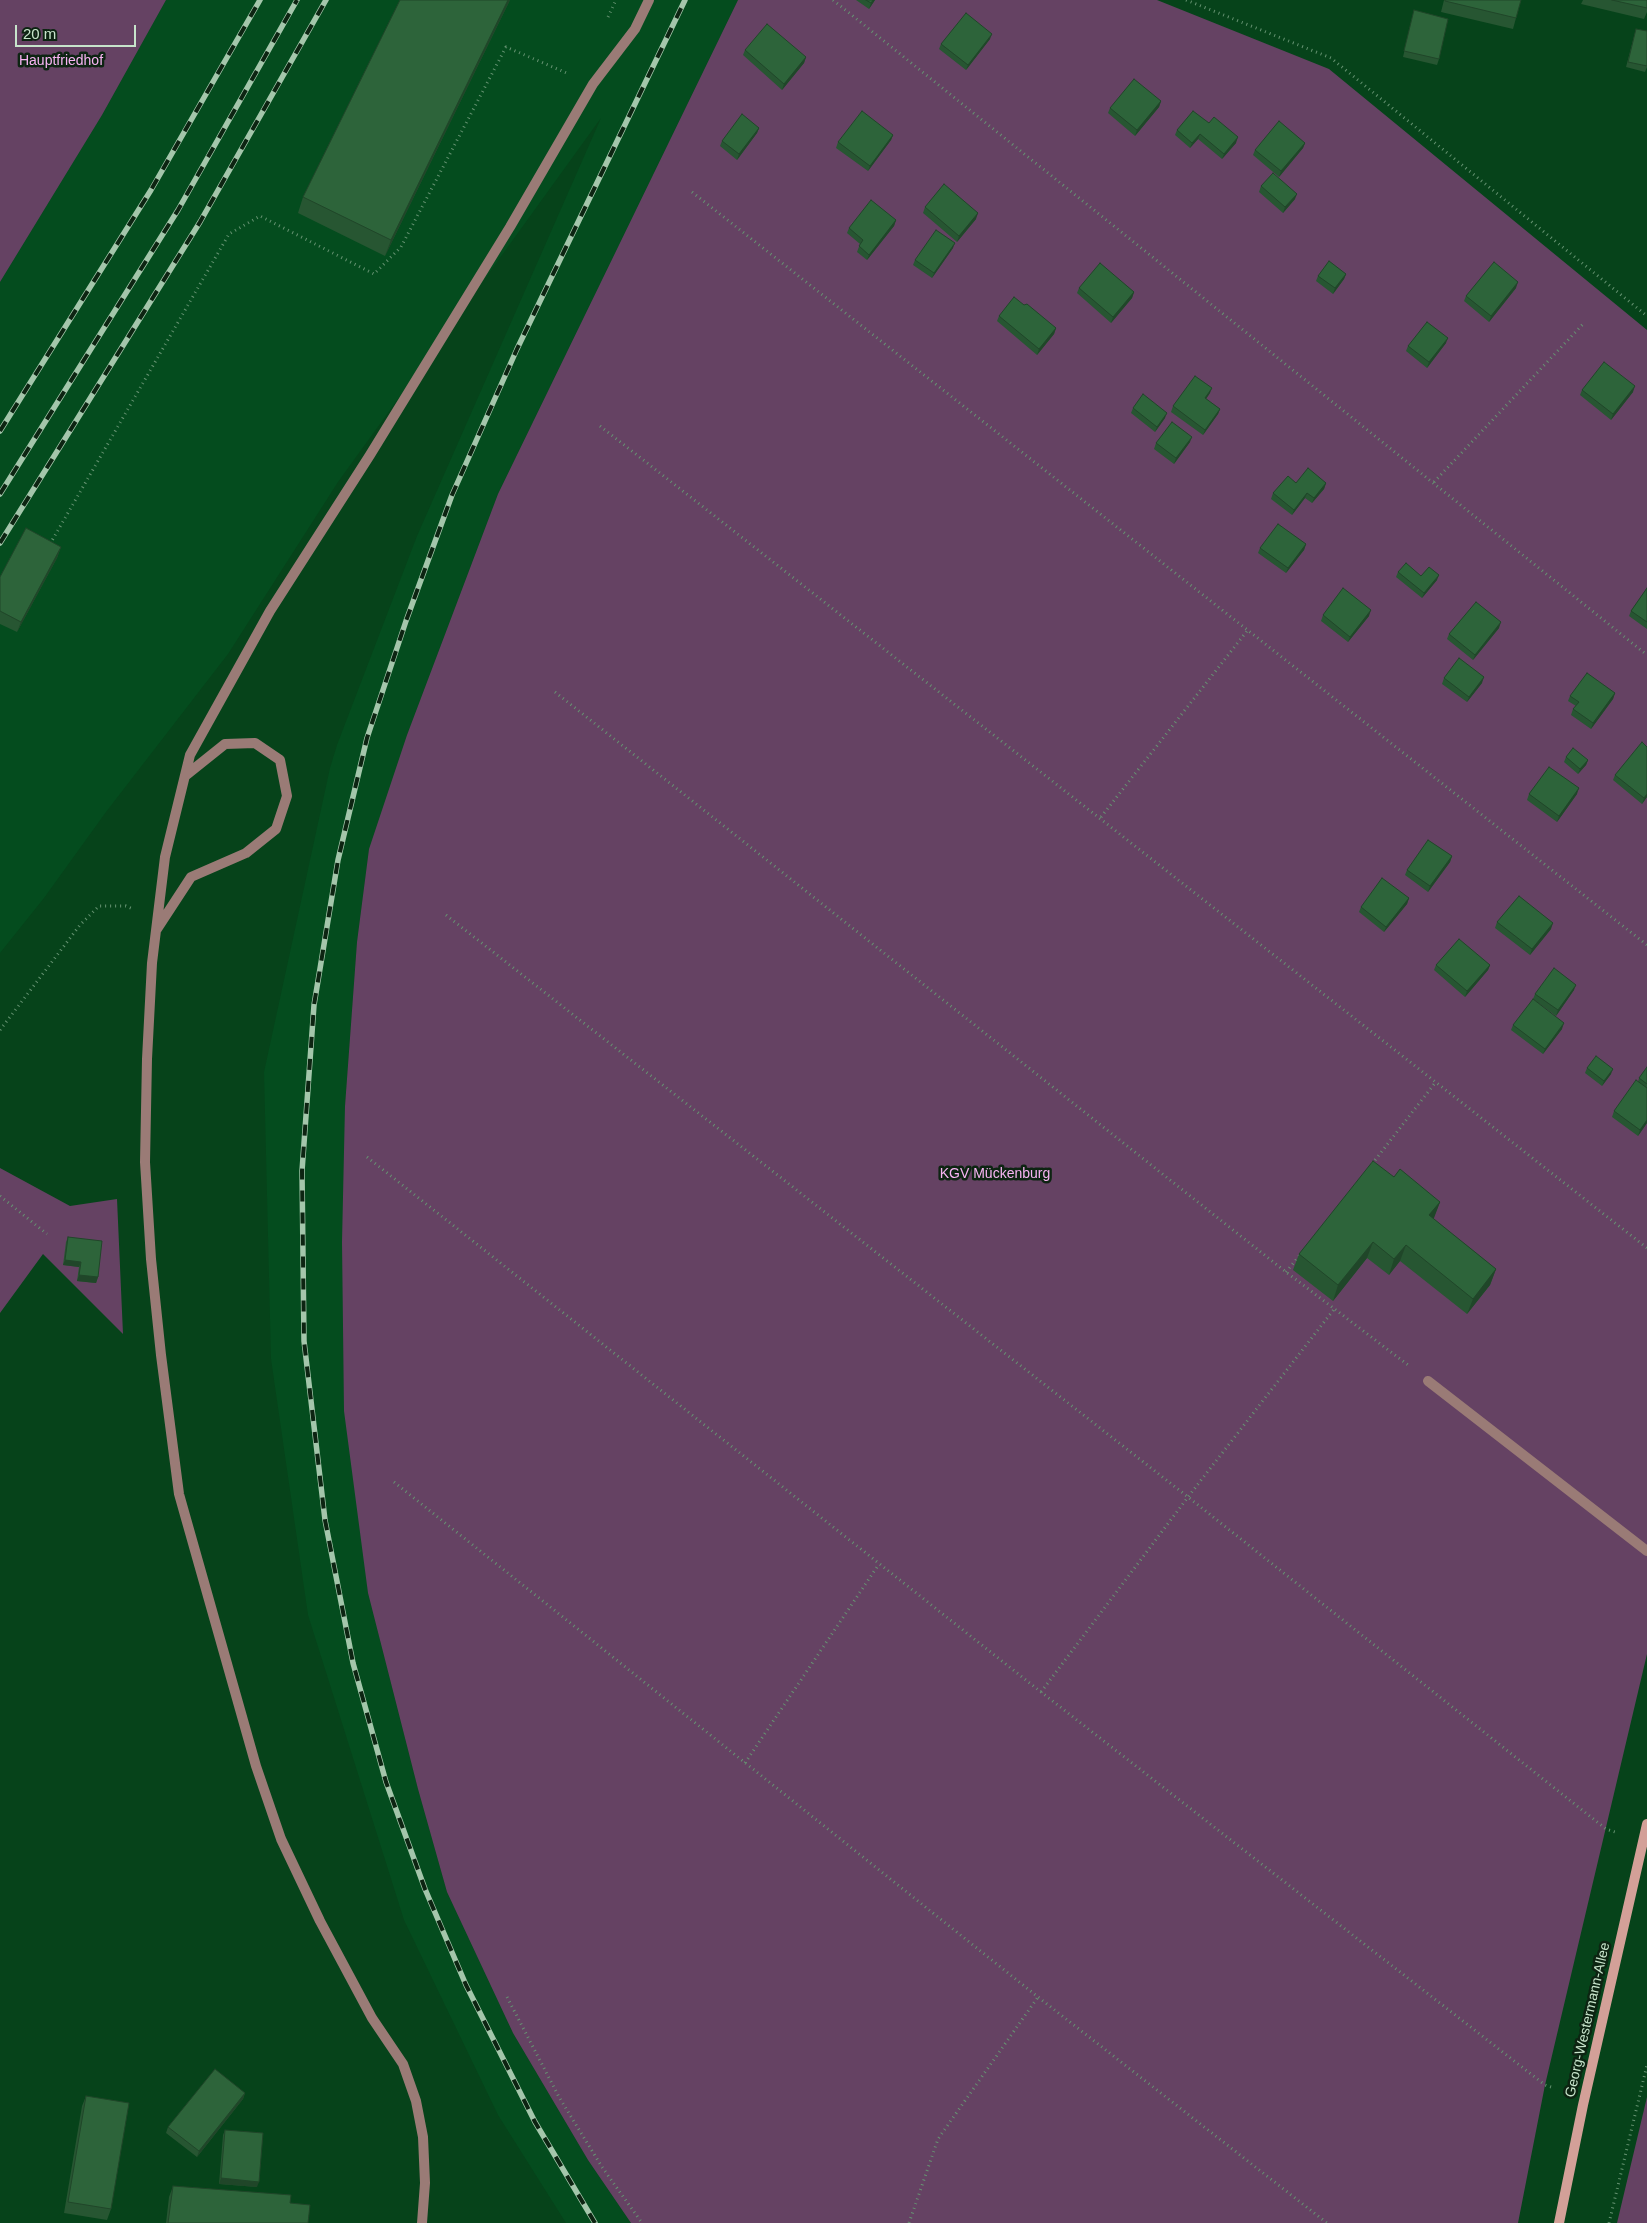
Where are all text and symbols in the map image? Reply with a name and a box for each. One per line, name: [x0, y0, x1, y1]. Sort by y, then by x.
scale bar: [18, 15, 139, 47]
text: 20 m: [23, 25, 56, 42]
park label: Hauptfriedhof: [19, 53, 103, 69]
park label: KGV Mückenburg: [940, 1166, 1050, 1182]
street label: Georg-Westermann-Allee: [1562, 1941, 1614, 2099]

